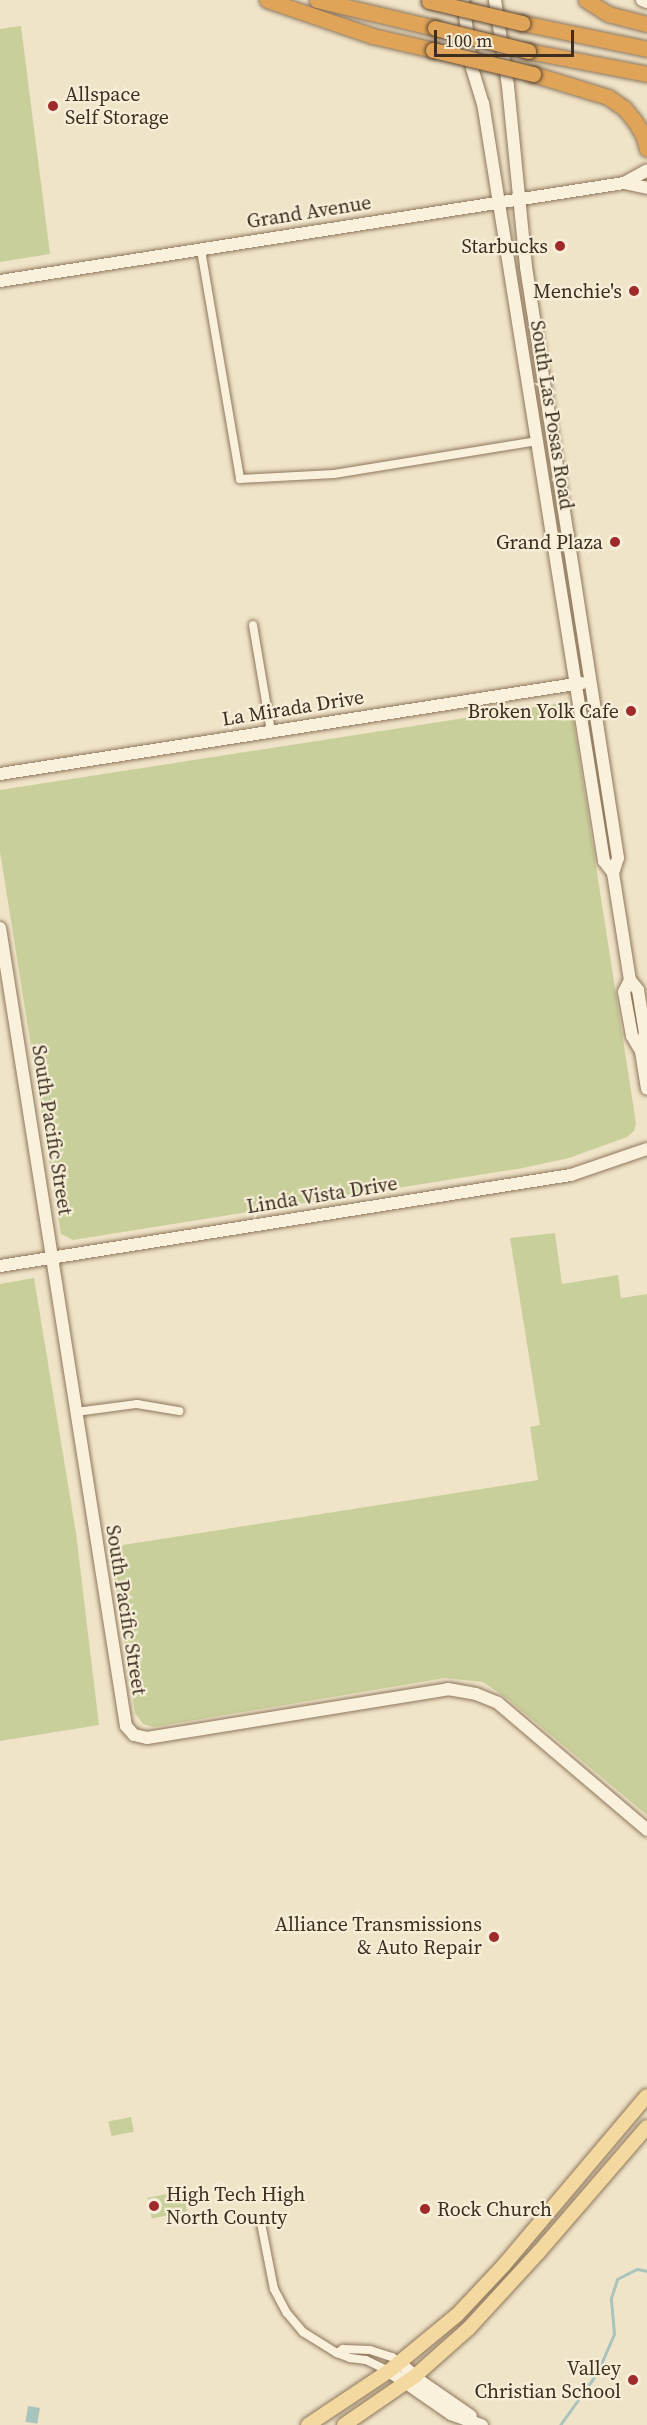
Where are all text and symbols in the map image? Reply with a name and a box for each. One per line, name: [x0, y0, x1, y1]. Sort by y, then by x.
scale bar: [437, 18, 576, 56]
text: 100 m: [445, 28, 492, 53]
place label: Allspace Self Storage: [65, 83, 169, 130]
marker: Allspace Self Storage: [46, 99, 60, 113]
street label: Grand Avenue: [245, 190, 373, 234]
place label: Starbucks: [461, 234, 548, 258]
marker: Starbucks: [553, 239, 567, 253]
place label: Menchie's: [533, 279, 622, 303]
marker: Menchie's: [627, 284, 641, 298]
street label: South Las Posas Road: [525, 319, 579, 511]
place label: Grand Plaza: [496, 530, 603, 554]
marker: Grand Plaza: [608, 535, 622, 549]
street label: La Mirada Drive: [220, 685, 366, 731]
place label: Broken Yolk Cafe: [467, 699, 619, 723]
marker: Broken Yolk Cafe: [624, 704, 638, 718]
street label: South Pacific Street: [27, 1043, 77, 1217]
street label: Linda Vista Drive: [245, 1171, 399, 1219]
street label: South Pacific Street: [101, 1523, 151, 1697]
place label: Alliance Transmissions & Auto Repair: [274, 1913, 482, 1960]
marker: Alliance Transmissions & Auto Repair: [487, 1930, 501, 1944]
place label: High Tech High North County: [166, 2182, 306, 2229]
place label: Rock Church: [437, 2197, 552, 2221]
marker: High Tech High North County: [147, 2199, 161, 2213]
marker: Rock Church: [418, 2202, 432, 2216]
place label: Valley Christian School: [474, 2356, 621, 2403]
marker: Valley Christian School: [626, 2373, 640, 2387]

